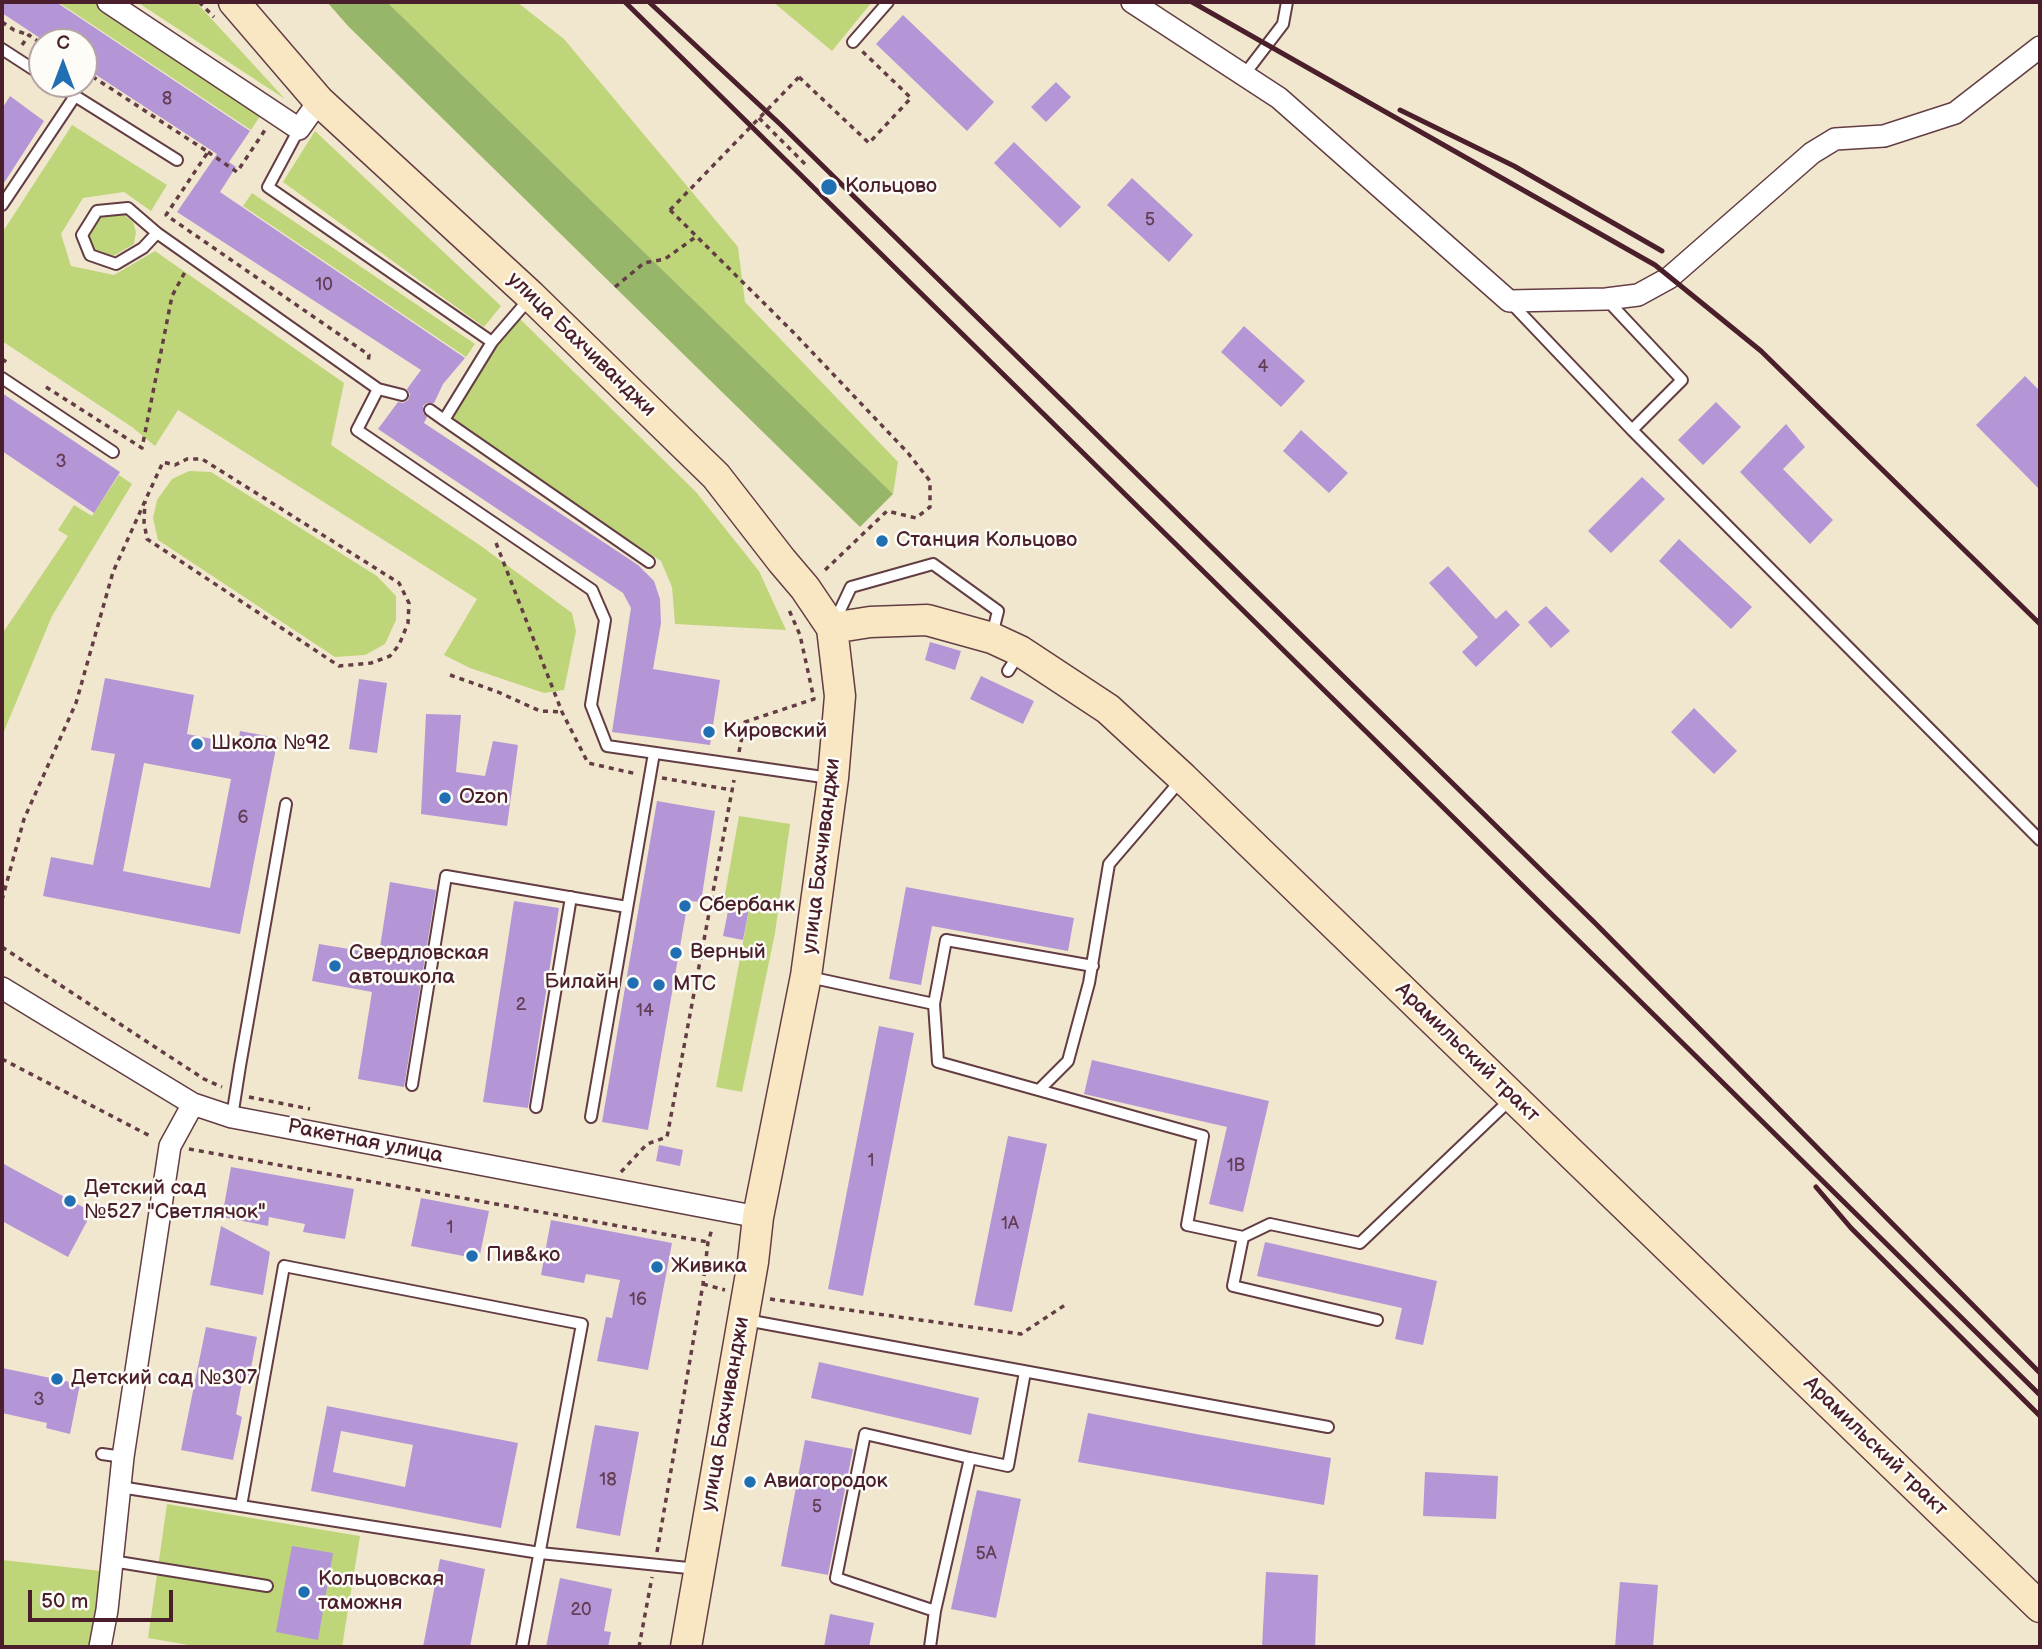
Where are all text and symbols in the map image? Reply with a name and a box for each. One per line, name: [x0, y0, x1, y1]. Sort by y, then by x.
north arrow: [28, 28, 98, 98]
text: С: [56, 32, 70, 55]
house number: 8: [162, 88, 172, 110]
place label: Кольцово: [845, 174, 937, 200]
marker: Кольцово: [819, 177, 839, 197]
house number: 5: [1145, 209, 1155, 231]
street label: улица Бахчиванджи: [501, 267, 661, 423]
house number: 10: [315, 274, 333, 296]
house number: 4: [1258, 356, 1268, 378]
house number: 3: [55, 451, 67, 473]
place label: Станция Кольцово: [896, 528, 1077, 554]
marker: Станция Кольцово: [874, 533, 890, 549]
place label: Кировский: [723, 719, 827, 745]
marker: Кировский: [701, 724, 717, 740]
place label: Школа №92: [211, 731, 330, 757]
marker: Школа №92: [189, 736, 205, 752]
street label: улица Бахчиванджи: [797, 757, 847, 955]
place label: Ozon: [459, 785, 508, 811]
marker: Ozon: [437, 790, 453, 806]
house number: 6: [238, 807, 248, 829]
place label: Сбербанк: [699, 893, 795, 919]
marker: Сбербанк: [677, 898, 693, 914]
place label: Верный: [690, 940, 766, 966]
place label: Свердловская автошкола: [349, 941, 489, 991]
marker: Верный: [668, 945, 684, 961]
marker: Свердловская автошкола: [327, 958, 343, 974]
place label: Билайн: [545, 970, 619, 996]
place label: МТС: [673, 972, 716, 998]
marker: Билайн: [625, 975, 641, 991]
marker: МТС: [651, 977, 667, 993]
street label: Арамильский тракт: [1390, 978, 1544, 1128]
house number: 2: [516, 994, 526, 1016]
house number: 14: [636, 1000, 654, 1022]
street label: Ракетная улица: [285, 1115, 445, 1169]
house number: 1: [868, 1150, 874, 1172]
house number: 1В: [1227, 1155, 1245, 1177]
place label: Детский сад №527 "Светлячок": [84, 1176, 266, 1226]
marker: Детский сад №527 "Светлячок": [62, 1193, 78, 1209]
house number: 1А: [1001, 1213, 1019, 1235]
house number: 1: [447, 1217, 453, 1239]
place label: Пив&ко: [486, 1243, 560, 1269]
marker: Пив&ко: [464, 1248, 480, 1264]
place label: Живика: [671, 1254, 747, 1280]
marker: Живика: [649, 1259, 665, 1275]
house number: 16: [629, 1289, 647, 1311]
street label: улица Бахчиванджи: [696, 1315, 756, 1513]
place label: Детский сад №307: [71, 1366, 257, 1392]
marker: Детский сад №307: [49, 1371, 65, 1387]
street label: Арамильский тракт: [1798, 1372, 1952, 1522]
house number: 3: [33, 1389, 45, 1411]
house number: 18: [599, 1469, 617, 1491]
place label: Авиагородок: [764, 1469, 888, 1495]
marker: Авиагородок: [742, 1474, 758, 1490]
house number: 5: [812, 1496, 822, 1518]
house number: 5А: [975, 1543, 997, 1565]
place label: Кольцовская таможня: [318, 1567, 444, 1617]
scale bar: [32, 1576, 177, 1620]
marker: Кольцовская таможня: [296, 1584, 312, 1600]
text: 50 m: [41, 1589, 88, 1614]
house number: 20: [570, 1599, 592, 1621]

